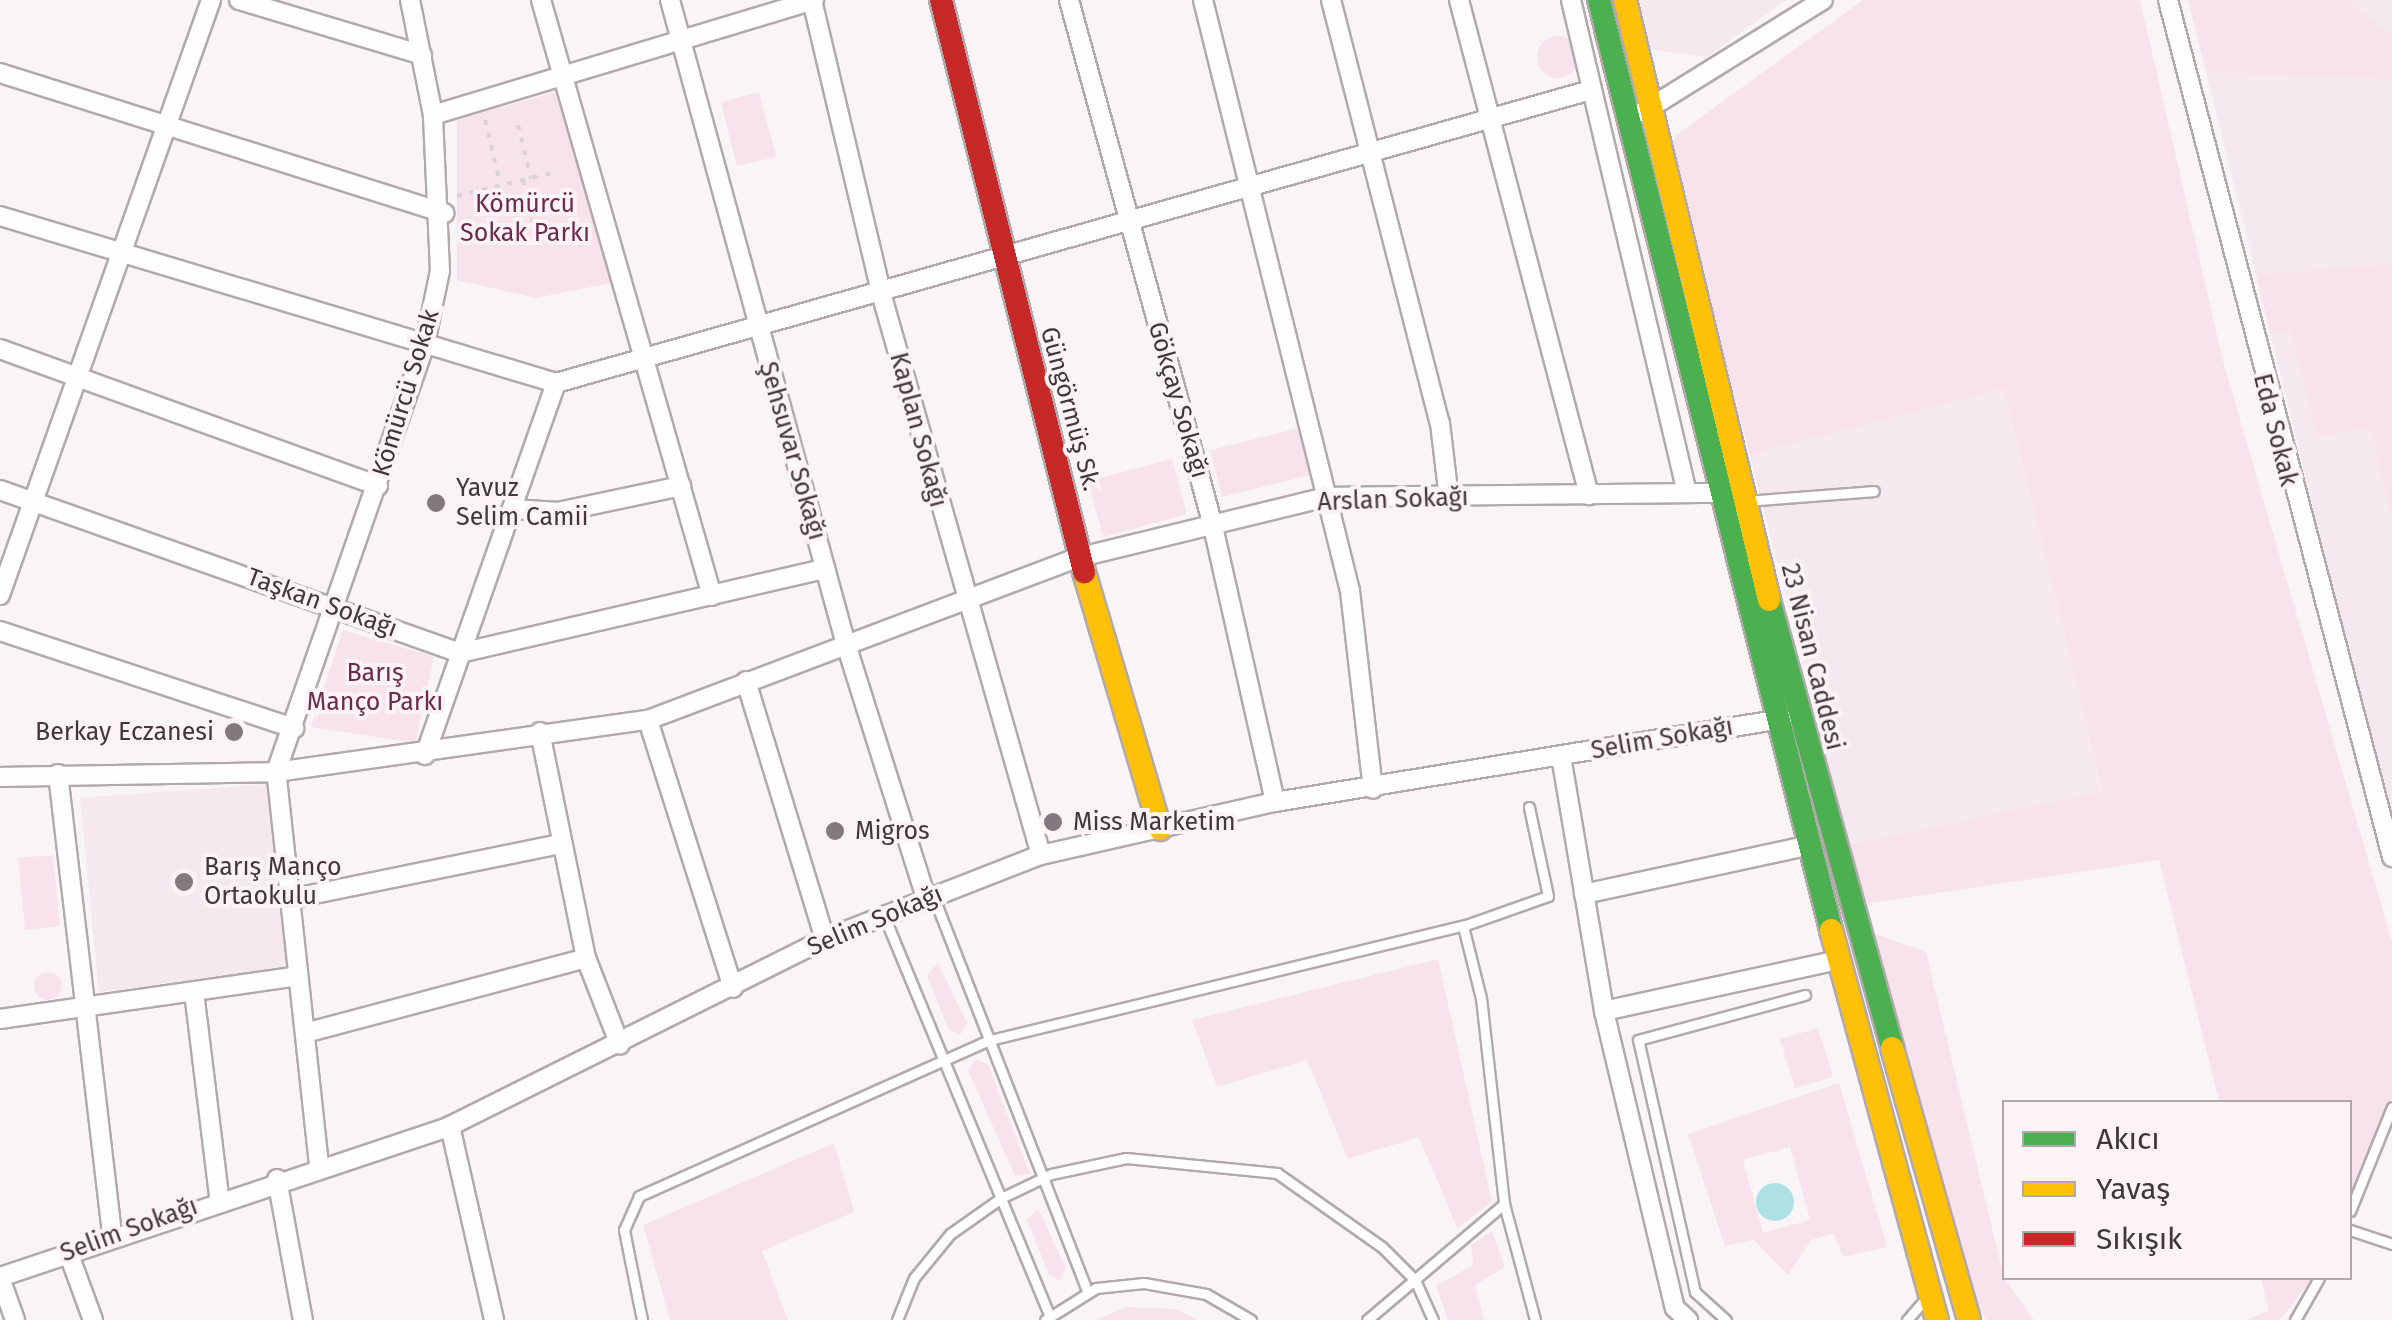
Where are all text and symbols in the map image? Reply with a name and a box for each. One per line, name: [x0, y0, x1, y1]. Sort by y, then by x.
park label: Kömürcü Sokak Parkı: [460, 190, 590, 249]
street label: Kömürcü Sokak: [366, 306, 446, 480]
street label: Gökçay Sokağı: [1141, 319, 1215, 481]
street label: Güngörmüş Sk.: [1034, 324, 1106, 494]
street label: Kaplan Sokağı: [883, 349, 953, 511]
street label: Şehsuvar Sokağı: [752, 358, 832, 544]
street label: Eda Sokak: [2247, 371, 2303, 489]
place label: Yavuz Selim Camii: [456, 474, 589, 533]
street label: Arslan Sokağı: [1317, 482, 1469, 518]
marker: Yavuz Selim Camii: [425, 492, 447, 514]
street label: 23 Nisan Caddesi: [1774, 561, 1850, 753]
street label: Taşkan Sokağı: [243, 562, 401, 644]
park label: Barış Manço Parkı: [307, 659, 443, 718]
street label: Selim Sokağı: [1589, 712, 1735, 766]
place label: Berkay Eczanesi: [35, 717, 214, 747]
marker: Berkay Eczanesi: [223, 721, 245, 743]
place label: Miss Marketim: [1073, 807, 1236, 837]
marker: Miss Marketim: [1042, 811, 1064, 833]
place label: Migros: [855, 816, 930, 846]
marker: Migros: [824, 820, 846, 842]
place label: Barış Manço Ortaokulu: [204, 853, 342, 912]
marker: Barış Manço Ortaokulu: [173, 871, 195, 893]
street label: Selim Sokağı: [803, 879, 947, 963]
legend: [2002, 1100, 2352, 1280]
text: Akıcı: [2096, 1121, 2160, 1157]
text: Yavaş: [2096, 1171, 2170, 1207]
street label: Selim Sokağı: [56, 1191, 202, 1269]
text: Sıkışık: [2096, 1221, 2182, 1257]

